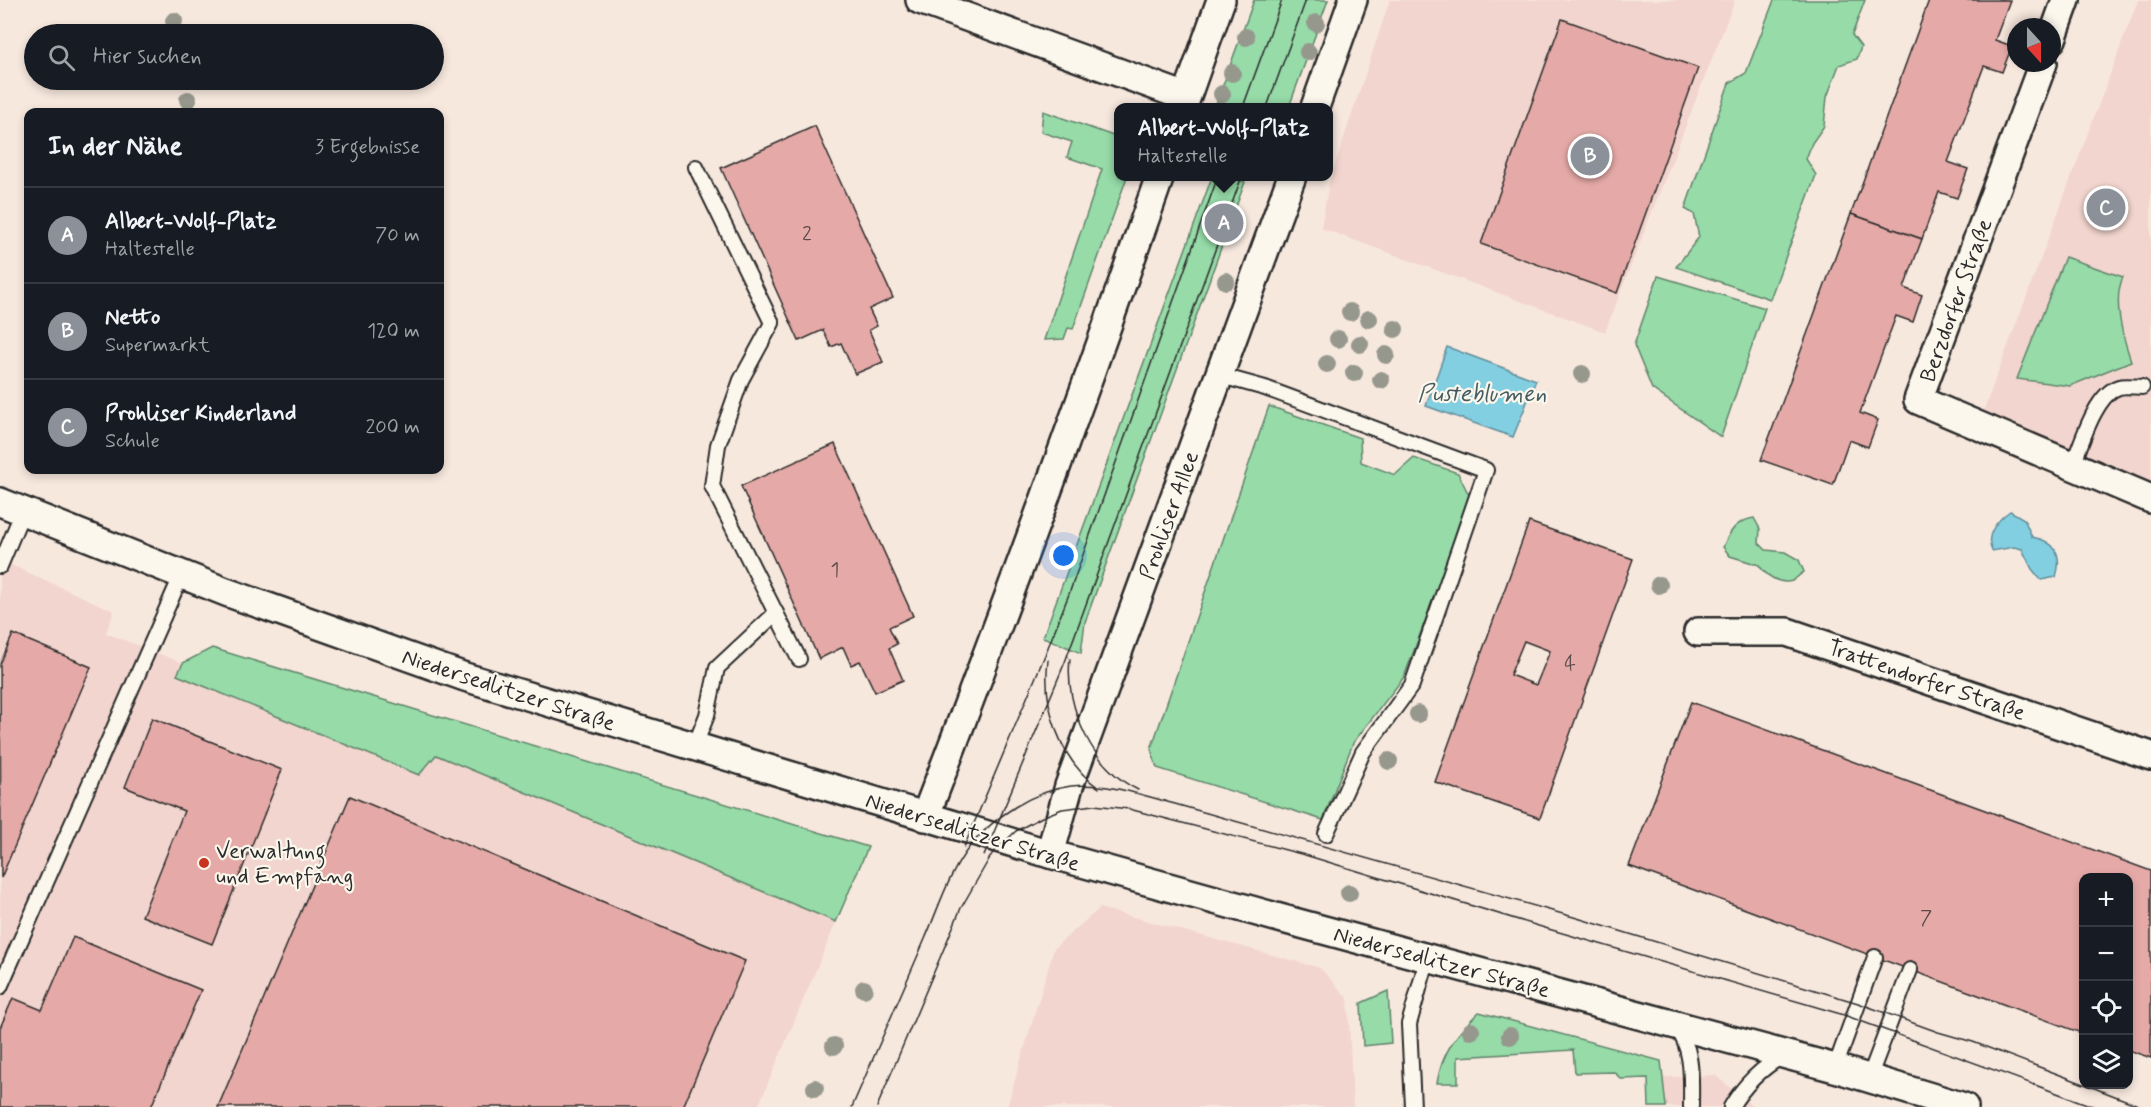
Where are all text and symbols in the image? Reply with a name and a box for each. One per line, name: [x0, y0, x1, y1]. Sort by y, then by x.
north arrow: [2007, 18, 2061, 72]
search box: [24, 24, 444, 90]
icon: search: [45, 41, 78, 74]
text: Hier suchen: [93, 43, 202, 71]
popup: [1114, 103, 1333, 181]
text: Albert-Wolf-Platz: [1138, 115, 1309, 143]
text: In der Nähe: [48, 130, 182, 164]
text: 3 Ergebnisse: [315, 134, 420, 161]
pin: B: [1570, 134, 1610, 178]
text: Haltestelle: [1138, 143, 1227, 170]
pin: C: [2086, 186, 2126, 230]
pin: A: [1204, 200, 1244, 246]
text: Albert-Wolf-Platz: [105, 208, 277, 236]
street label: Berzdorfer Straße: [1914, 215, 1999, 386]
house number: 2: [802, 221, 812, 248]
text: A: [61, 222, 74, 249]
text: 70 m: [375, 222, 420, 249]
text: Haltestelle: [105, 236, 195, 263]
text: Netto: [105, 304, 160, 332]
text: B: [61, 318, 74, 345]
text: 120 m: [367, 318, 420, 345]
text: Supermarkt: [105, 332, 210, 359]
water label: Pusteblumen: [1417, 379, 1547, 410]
text: Prohliser Kinderland: [105, 400, 296, 428]
text: C: [60, 414, 75, 441]
text: 200 m: [365, 414, 420, 441]
text: Schule: [105, 428, 160, 455]
street label: Prohliser Allee: [1134, 447, 1206, 584]
your location: [1049, 541, 1078, 570]
house number: 1: [831, 557, 839, 584]
street label: Trattendorfer Straße: [1824, 634, 2029, 728]
street label: Niedersedlitzer Straße: [398, 643, 619, 739]
house number: 4: [1564, 651, 1576, 678]
street label: Niedersedlitzer Straße: [862, 787, 1083, 879]
place label: Verwaltung und Empfang: [216, 838, 353, 892]
marker: Verwaltung und Empfang: [197, 856, 211, 870]
map controls: [2079, 873, 2133, 1089]
button: +: [2079, 873, 2133, 927]
house number: 7: [1920, 905, 1932, 932]
street label: Niedersedlitzer Straße: [1330, 921, 1553, 1005]
button: −: [2079, 927, 2133, 981]
button: locate: [2079, 981, 2133, 1035]
button: layers: [2079, 1035, 2133, 1089]

